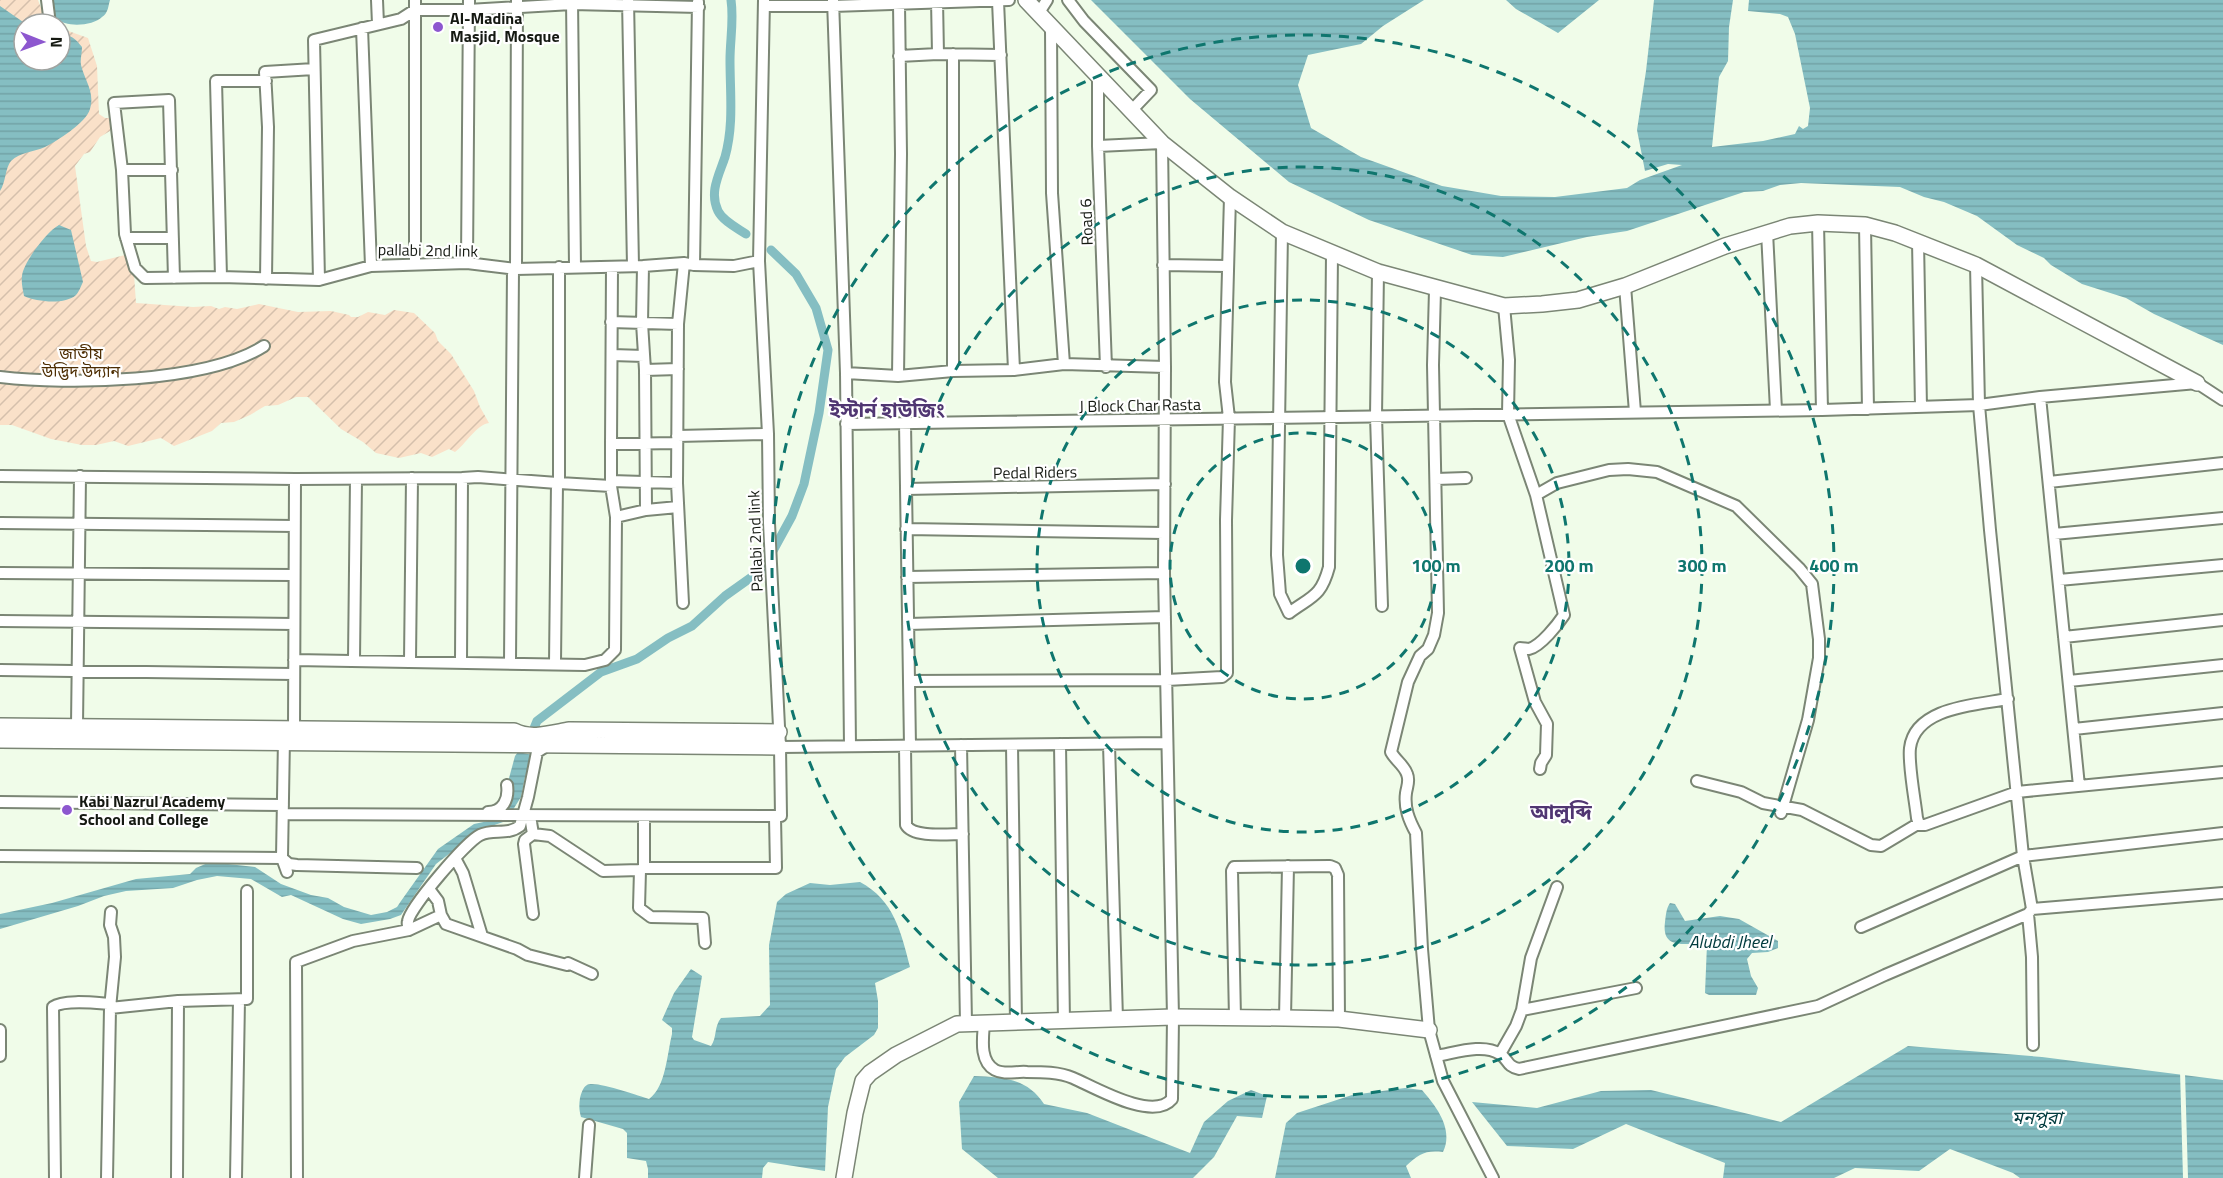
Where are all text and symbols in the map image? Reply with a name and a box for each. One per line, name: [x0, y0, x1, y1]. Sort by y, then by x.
place label: Al-Madina Masjid, Mosque: [450, 6, 560, 48]
north arrow: [12, 12, 72, 72]
marker: Al-Madina Masjid, Mosque: [431, 20, 445, 34]
text: N: [45, 37, 69, 48]
street label: Road 6: [1073, 198, 1099, 246]
street label: pallabi 2nd link: [378, 237, 479, 263]
park label: জাতীয় উদ্ভিদ উদ্যান: [41, 341, 120, 383]
street label: J Block Char Rasta: [1079, 392, 1201, 418]
district label: ইস্টার্ন হাউজিং: [828, 394, 945, 425]
street label: Pedal Riders: [993, 459, 1077, 485]
street label: Pallabi 2nd link: [741, 490, 769, 592]
text: 100 m: [1411, 552, 1461, 579]
text: 200 m: [1544, 552, 1594, 579]
text: 300 m: [1677, 552, 1727, 579]
text: 400 m: [1809, 552, 1859, 579]
centre of rings: [1293, 556, 1313, 576]
place label: Kabi Nazrul Academy School and College: [79, 789, 225, 831]
district label: আলুব্দি: [1529, 796, 1592, 827]
marker: Kabi Nazrul Academy School and College: [60, 803, 74, 817]
water label: Alubdi Jheel: [1689, 928, 1773, 955]
water label: মনপুরা: [2012, 1104, 2065, 1131]

